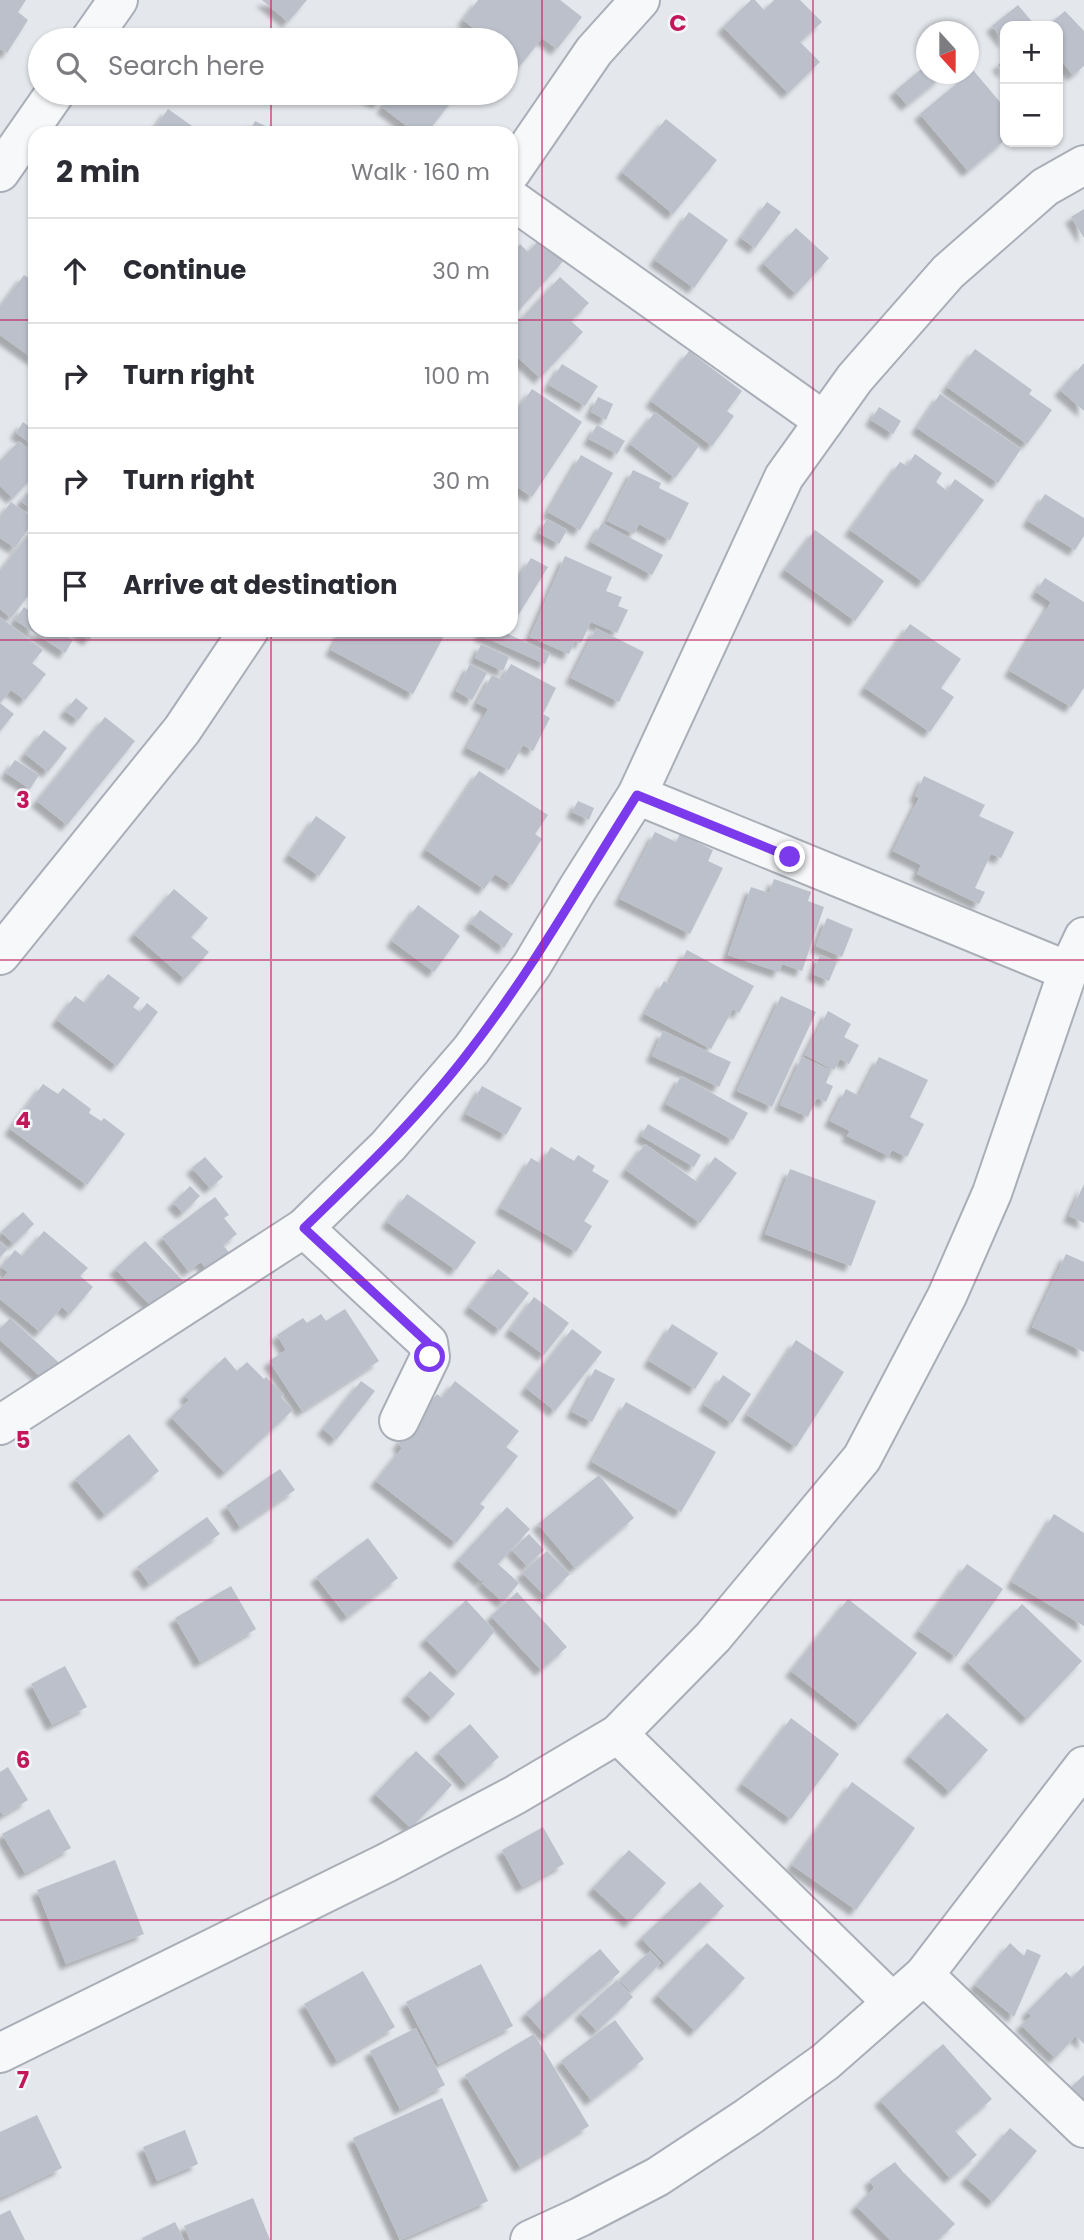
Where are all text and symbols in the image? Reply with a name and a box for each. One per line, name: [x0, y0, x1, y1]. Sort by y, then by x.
text: C: [669, 7, 687, 39]
north arrow: [916, 21, 979, 84]
map controls: [1000, 21, 1063, 147]
button: +: [1000, 21, 1063, 84]
search box: [28, 28, 518, 105]
icon: search: [52, 48, 90, 86]
text: Search here: [108, 48, 265, 84]
button: −: [1000, 84, 1063, 147]
text: 2 min: [56, 150, 140, 193]
text: Walk · 160 m: [351, 156, 490, 188]
icon: ahead: [56, 252, 94, 290]
text: Continue: [123, 252, 246, 288]
text: 30 m: [432, 255, 490, 287]
icon: right: [56, 357, 94, 395]
text: Turn right: [123, 357, 255, 393]
text: 100 m: [424, 360, 490, 392]
icon: right: [56, 462, 94, 500]
text: Turn right: [123, 462, 255, 498]
text: 30 m: [432, 465, 490, 497]
icon: arrive: [56, 567, 94, 605]
text: Arrive at destination: [123, 567, 398, 603]
text: 3: [16, 784, 30, 816]
route end: [774, 841, 805, 872]
text: 4: [15, 1104, 31, 1136]
route start: [414, 1341, 445, 1372]
text: 5: [16, 1424, 30, 1456]
text: 6: [16, 1744, 30, 1776]
text: 7: [17, 2064, 29, 2096]

